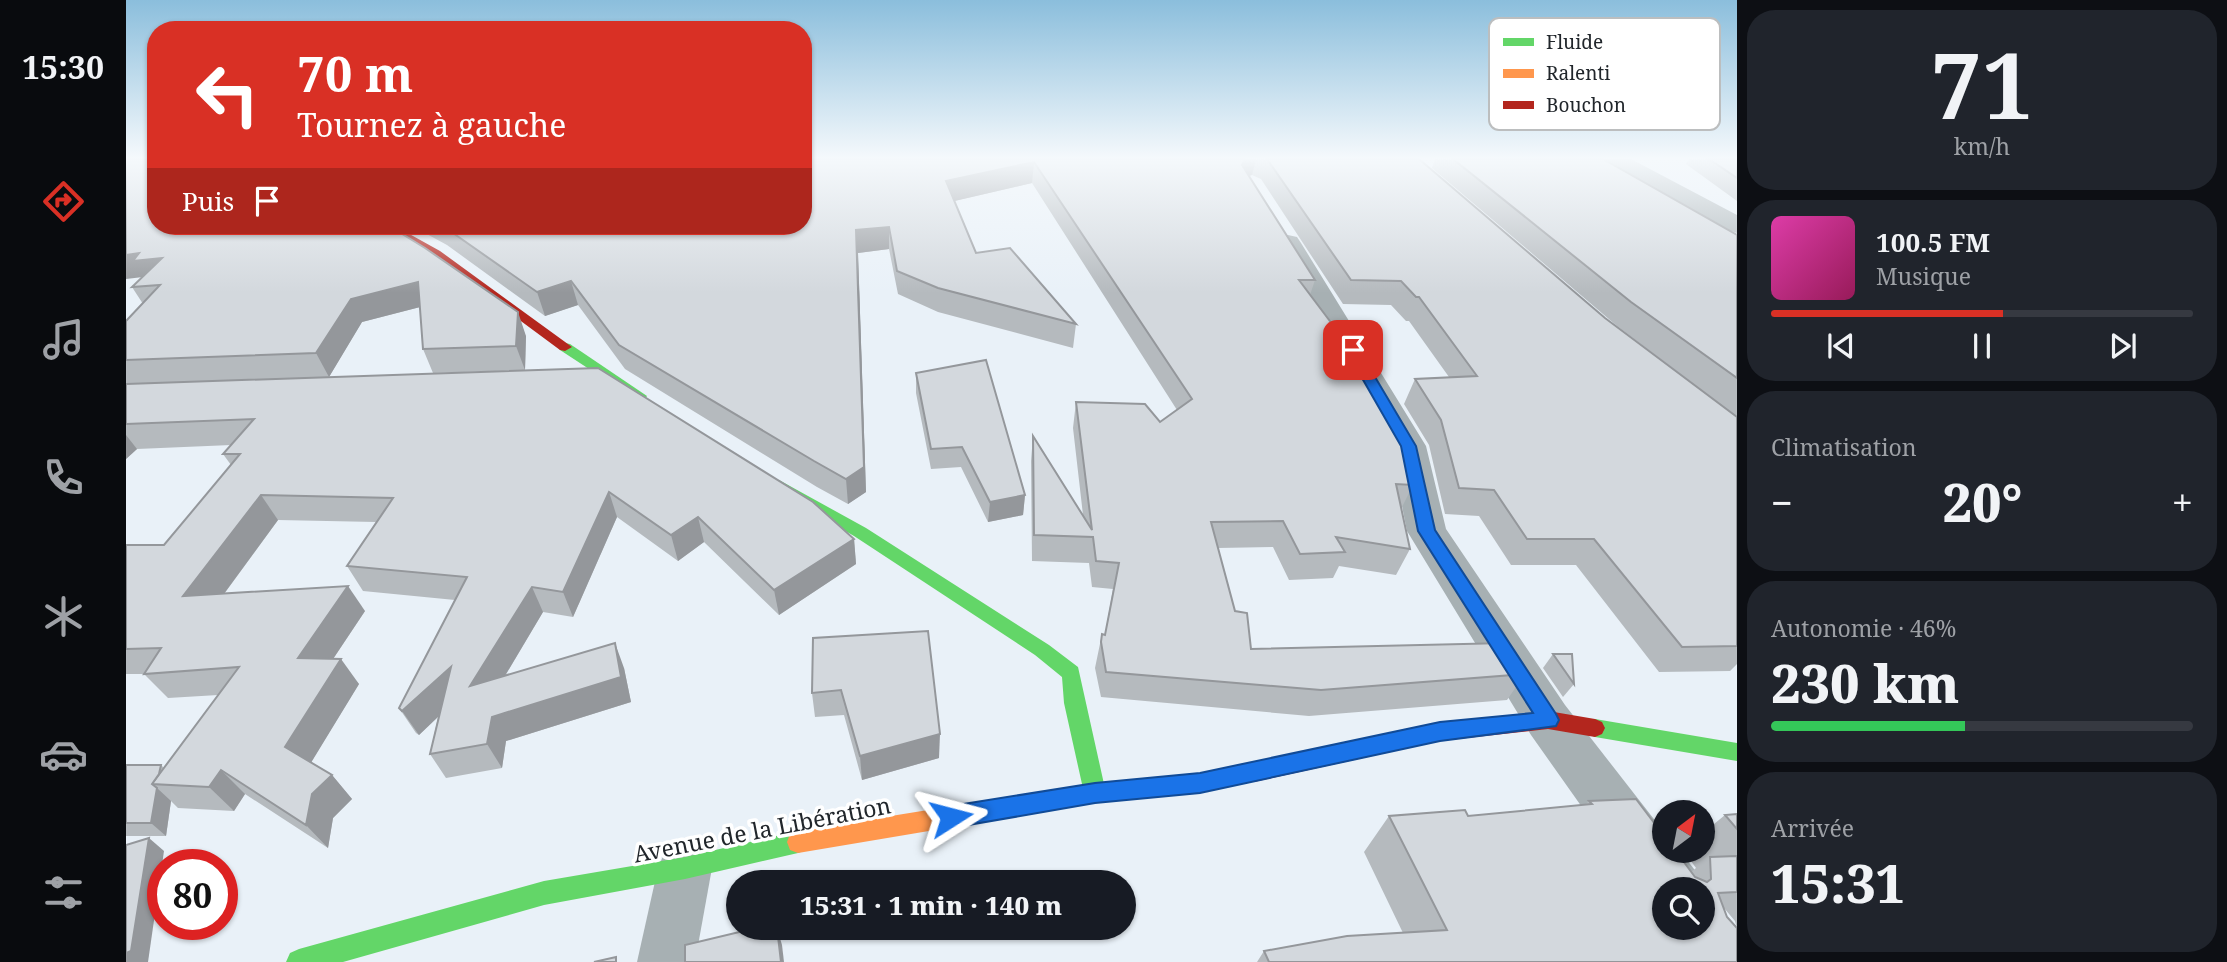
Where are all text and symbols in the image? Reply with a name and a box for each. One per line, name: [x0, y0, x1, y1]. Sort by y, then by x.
legend: [1489, 18, 1720, 130]
text: 71: [1931, 22, 2033, 146]
text: Fluide: [1546, 29, 1603, 55]
text: 70 m: [297, 40, 413, 106]
text: 15:30: [22, 45, 104, 88]
icon: left: [182, 49, 273, 140]
text: Ralenti: [1546, 60, 1610, 86]
text: Bouchon: [1546, 92, 1626, 118]
text: Tournez à gauche: [297, 103, 566, 146]
text: km/h: [1954, 130, 2010, 162]
icon: directions: [39, 177, 88, 226]
icon: arrive: [248, 182, 286, 220]
text: Puis: [182, 183, 234, 219]
text: 100.5 FM: [1876, 224, 1990, 260]
text: Musique: [1876, 260, 1971, 292]
icon: music: [39, 315, 88, 364]
pin: [1323, 320, 1383, 380]
icon: previous: [1822, 327, 1860, 365]
icon: pause: [1963, 327, 2001, 365]
icon: next: [2104, 327, 2142, 365]
icon: arrive: [1334, 331, 1372, 369]
text: Climatisation: [1771, 431, 1917, 463]
icon: phone: [39, 453, 88, 502]
text: 20°: [1942, 466, 2022, 537]
text: −: [1771, 476, 1793, 528]
text: +: [2172, 476, 2193, 528]
icon: climate: [39, 592, 88, 641]
text: Autonomie · 46%: [1771, 612, 1956, 644]
text: 230 km: [1771, 647, 1959, 718]
icon: car: [39, 730, 88, 779]
position arrow: [914, 780, 988, 854]
street label: Avenue de la Libération: [631, 788, 894, 870]
north arrow: [1652, 800, 1715, 863]
map controls: [1652, 800, 1715, 940]
text: Arrivée: [1771, 812, 1854, 844]
text: 15:31: [1771, 847, 1905, 918]
speed limit sign: 80: [147, 849, 238, 940]
icon: filters: [39, 868, 88, 917]
button: search: [1652, 877, 1715, 940]
text: 15:31 · 1 min · 140 m: [800, 887, 1062, 923]

